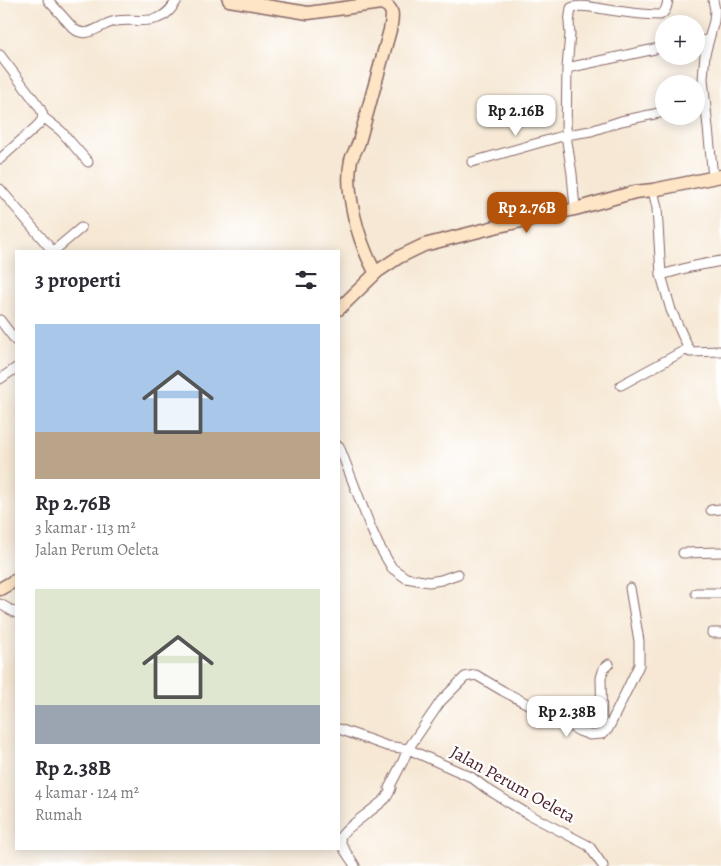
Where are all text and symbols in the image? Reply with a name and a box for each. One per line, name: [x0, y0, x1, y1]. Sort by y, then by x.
map controls: [655, 15, 705, 125]
button: +: [655, 15, 705, 65]
button: −: [655, 75, 705, 125]
pin: Rp 2.16B: [464, 94, 568, 137]
text: Rp 2.16B: [488, 100, 544, 122]
pin: Rp 2.76B: [475, 192, 579, 234]
text: Rp 2.76B: [498, 197, 556, 219]
text: 3 properti: [35, 266, 121, 294]
icon: filters: [292, 266, 320, 294]
icon: home: [133, 357, 223, 447]
text: Rp 2.76B: [35, 489, 111, 517]
text: 3 kamar · 113 m²: [35, 517, 136, 539]
text: Jalan Perum Oeleta: [35, 539, 159, 561]
icon: home: [133, 622, 223, 712]
pin: Rp 2.38B: [515, 696, 619, 738]
text: Rp 2.38B: [538, 701, 596, 723]
street label: Jalan Perum Oeleta: [446, 740, 580, 829]
text: Rp 2.38B: [35, 754, 111, 782]
text: 4 kamar · 124 m²: [35, 782, 139, 804]
text: Rumah: [35, 804, 82, 826]

